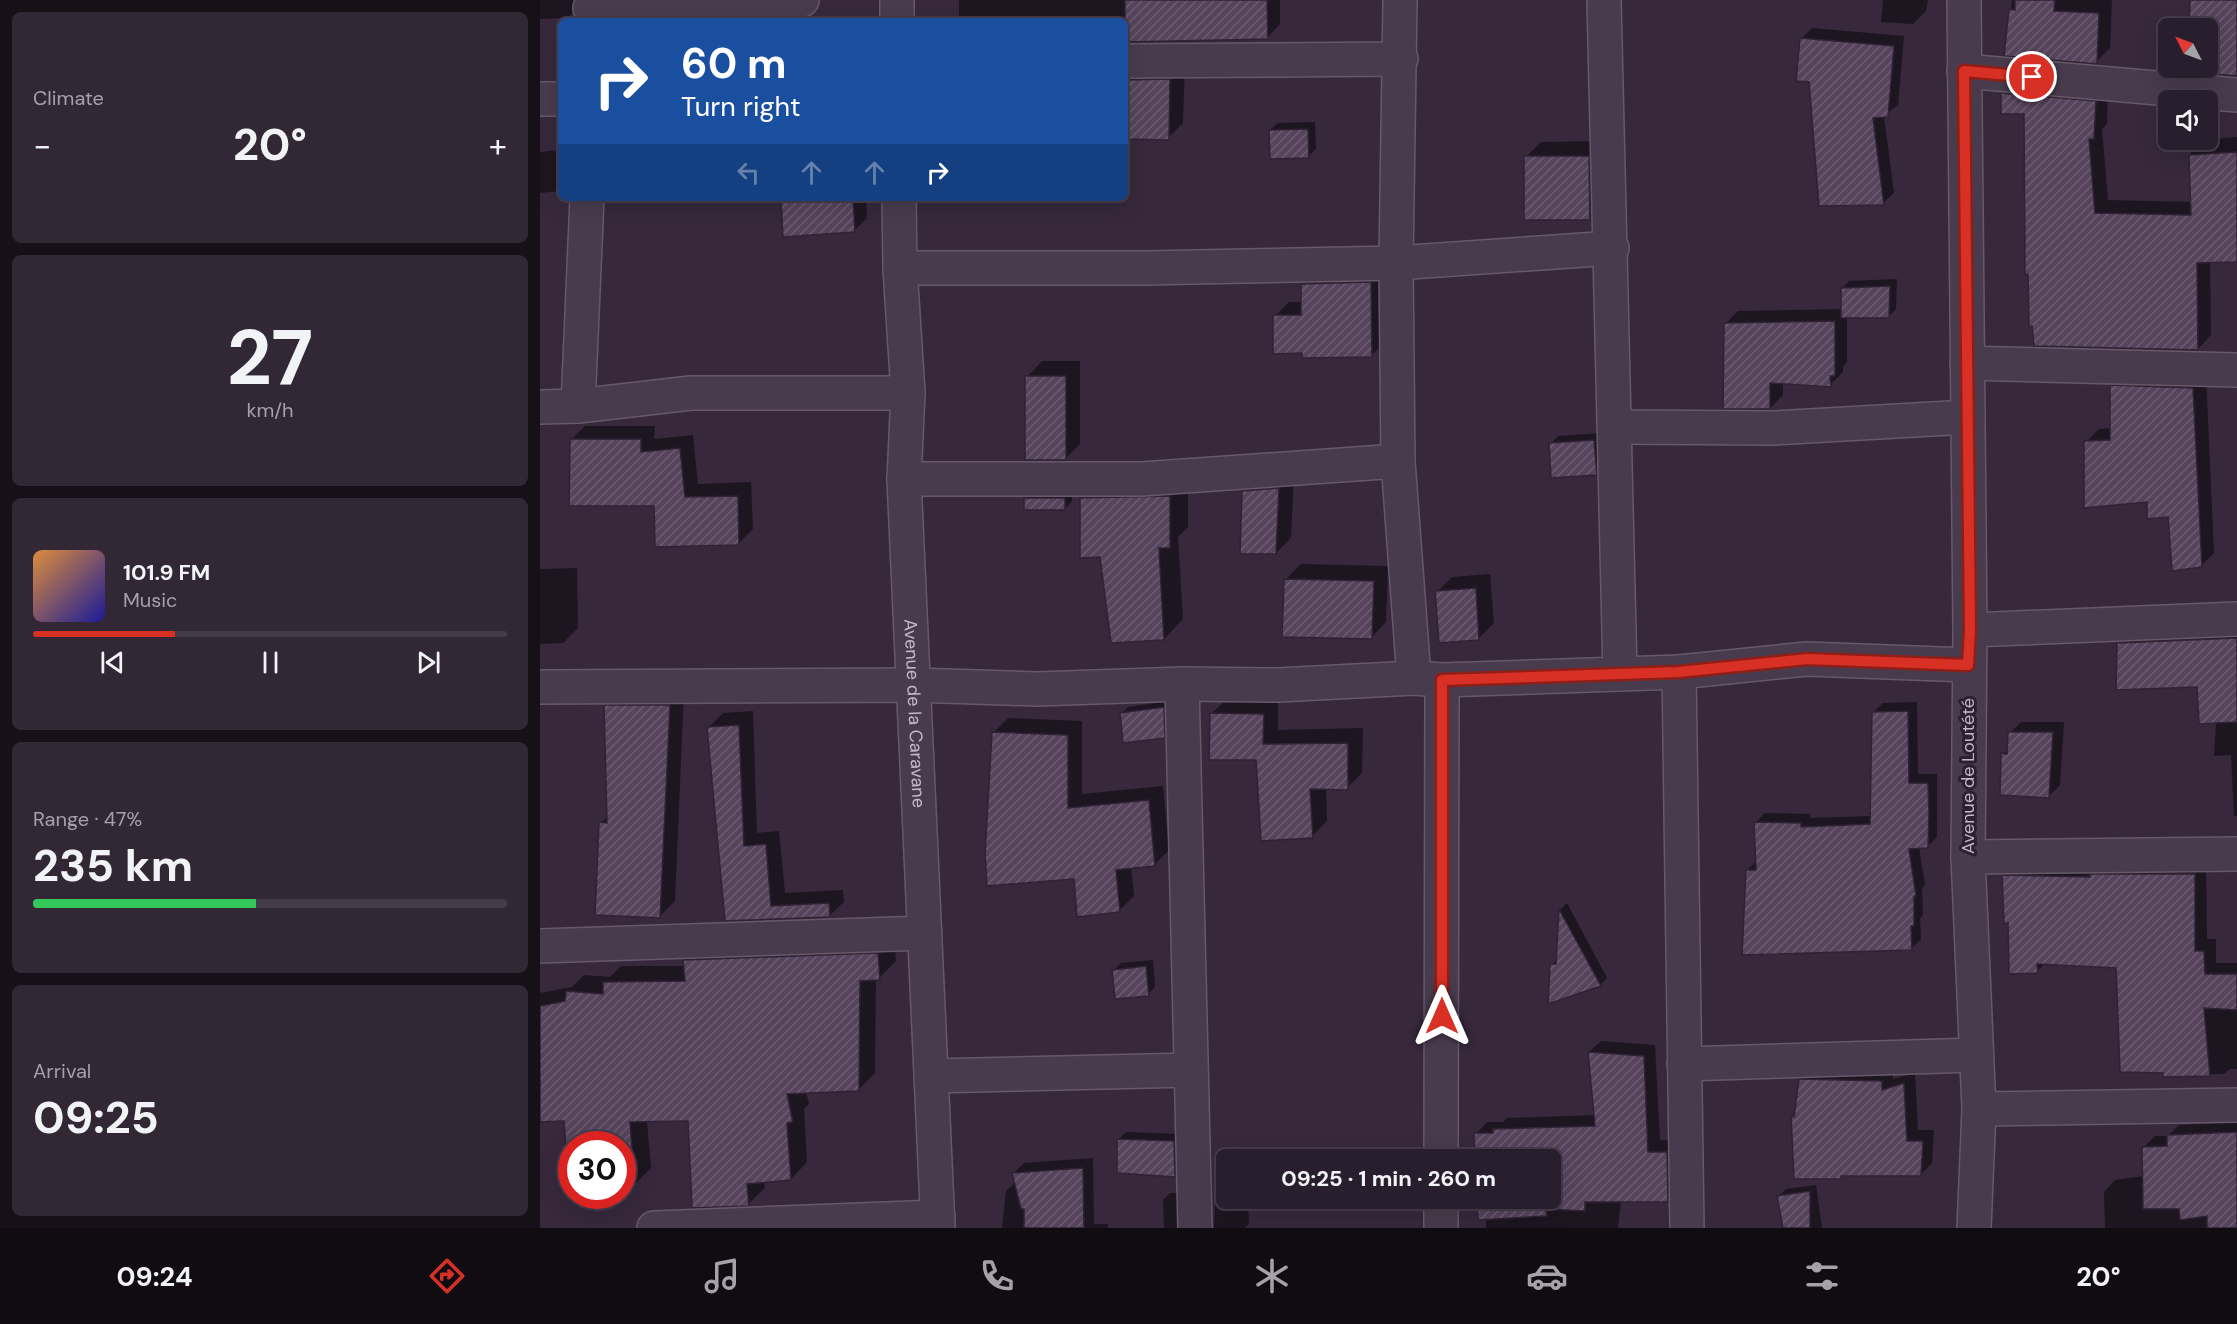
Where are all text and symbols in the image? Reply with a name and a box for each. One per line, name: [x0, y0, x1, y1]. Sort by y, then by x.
north arrow: [2158, 18, 2218, 78]
map controls: [2158, 18, 2218, 150]
text: 60 m: [681, 36, 787, 91]
icon: right: [582, 42, 660, 120]
pin: [2006, 51, 2057, 102]
icon: arrive: [2015, 60, 2048, 93]
text: Climate: [33, 85, 104, 111]
text: Turn right: [681, 89, 801, 124]
button: sound: [2158, 90, 2218, 150]
text: 20°: [233, 115, 307, 174]
text: −: [33, 124, 51, 167]
text: +: [489, 124, 507, 167]
icon: left: [732, 156, 765, 189]
icon: ahead: [795, 156, 828, 189]
icon: ahead: [858, 156, 891, 189]
icon: right: [921, 156, 954, 189]
text: 27: [227, 307, 313, 408]
text: km/h: [246, 397, 294, 423]
text: 101.9 FM: [123, 558, 210, 587]
text: Music: [123, 587, 178, 613]
street label: Avenue de la Caravane: [898, 618, 931, 808]
icon: previous: [96, 646, 129, 679]
icon: pause: [254, 646, 287, 679]
icon: next: [412, 646, 445, 679]
street label: Avenue de Loutété: [1956, 698, 1980, 854]
text: Range · 47%: [33, 806, 142, 832]
text: 235 km: [33, 836, 193, 895]
position arrow: [1410, 984, 1474, 1048]
text: Arrival: [33, 1058, 91, 1084]
text: 09:25: [33, 1088, 159, 1147]
speed limit sign: 30: [558, 1131, 636, 1209]
text: 09:25 · 1 min · 260 m: [1281, 1164, 1496, 1193]
icon: directions: [426, 1255, 468, 1297]
icon: music: [701, 1255, 743, 1297]
icon: phone: [976, 1255, 1018, 1297]
icon: climate: [1251, 1255, 1293, 1297]
icon: car: [1526, 1255, 1568, 1297]
icon: filters: [1801, 1255, 1843, 1297]
text: 09:24: [117, 1259, 193, 1294]
text: 20°: [2076, 1259, 2120, 1294]

